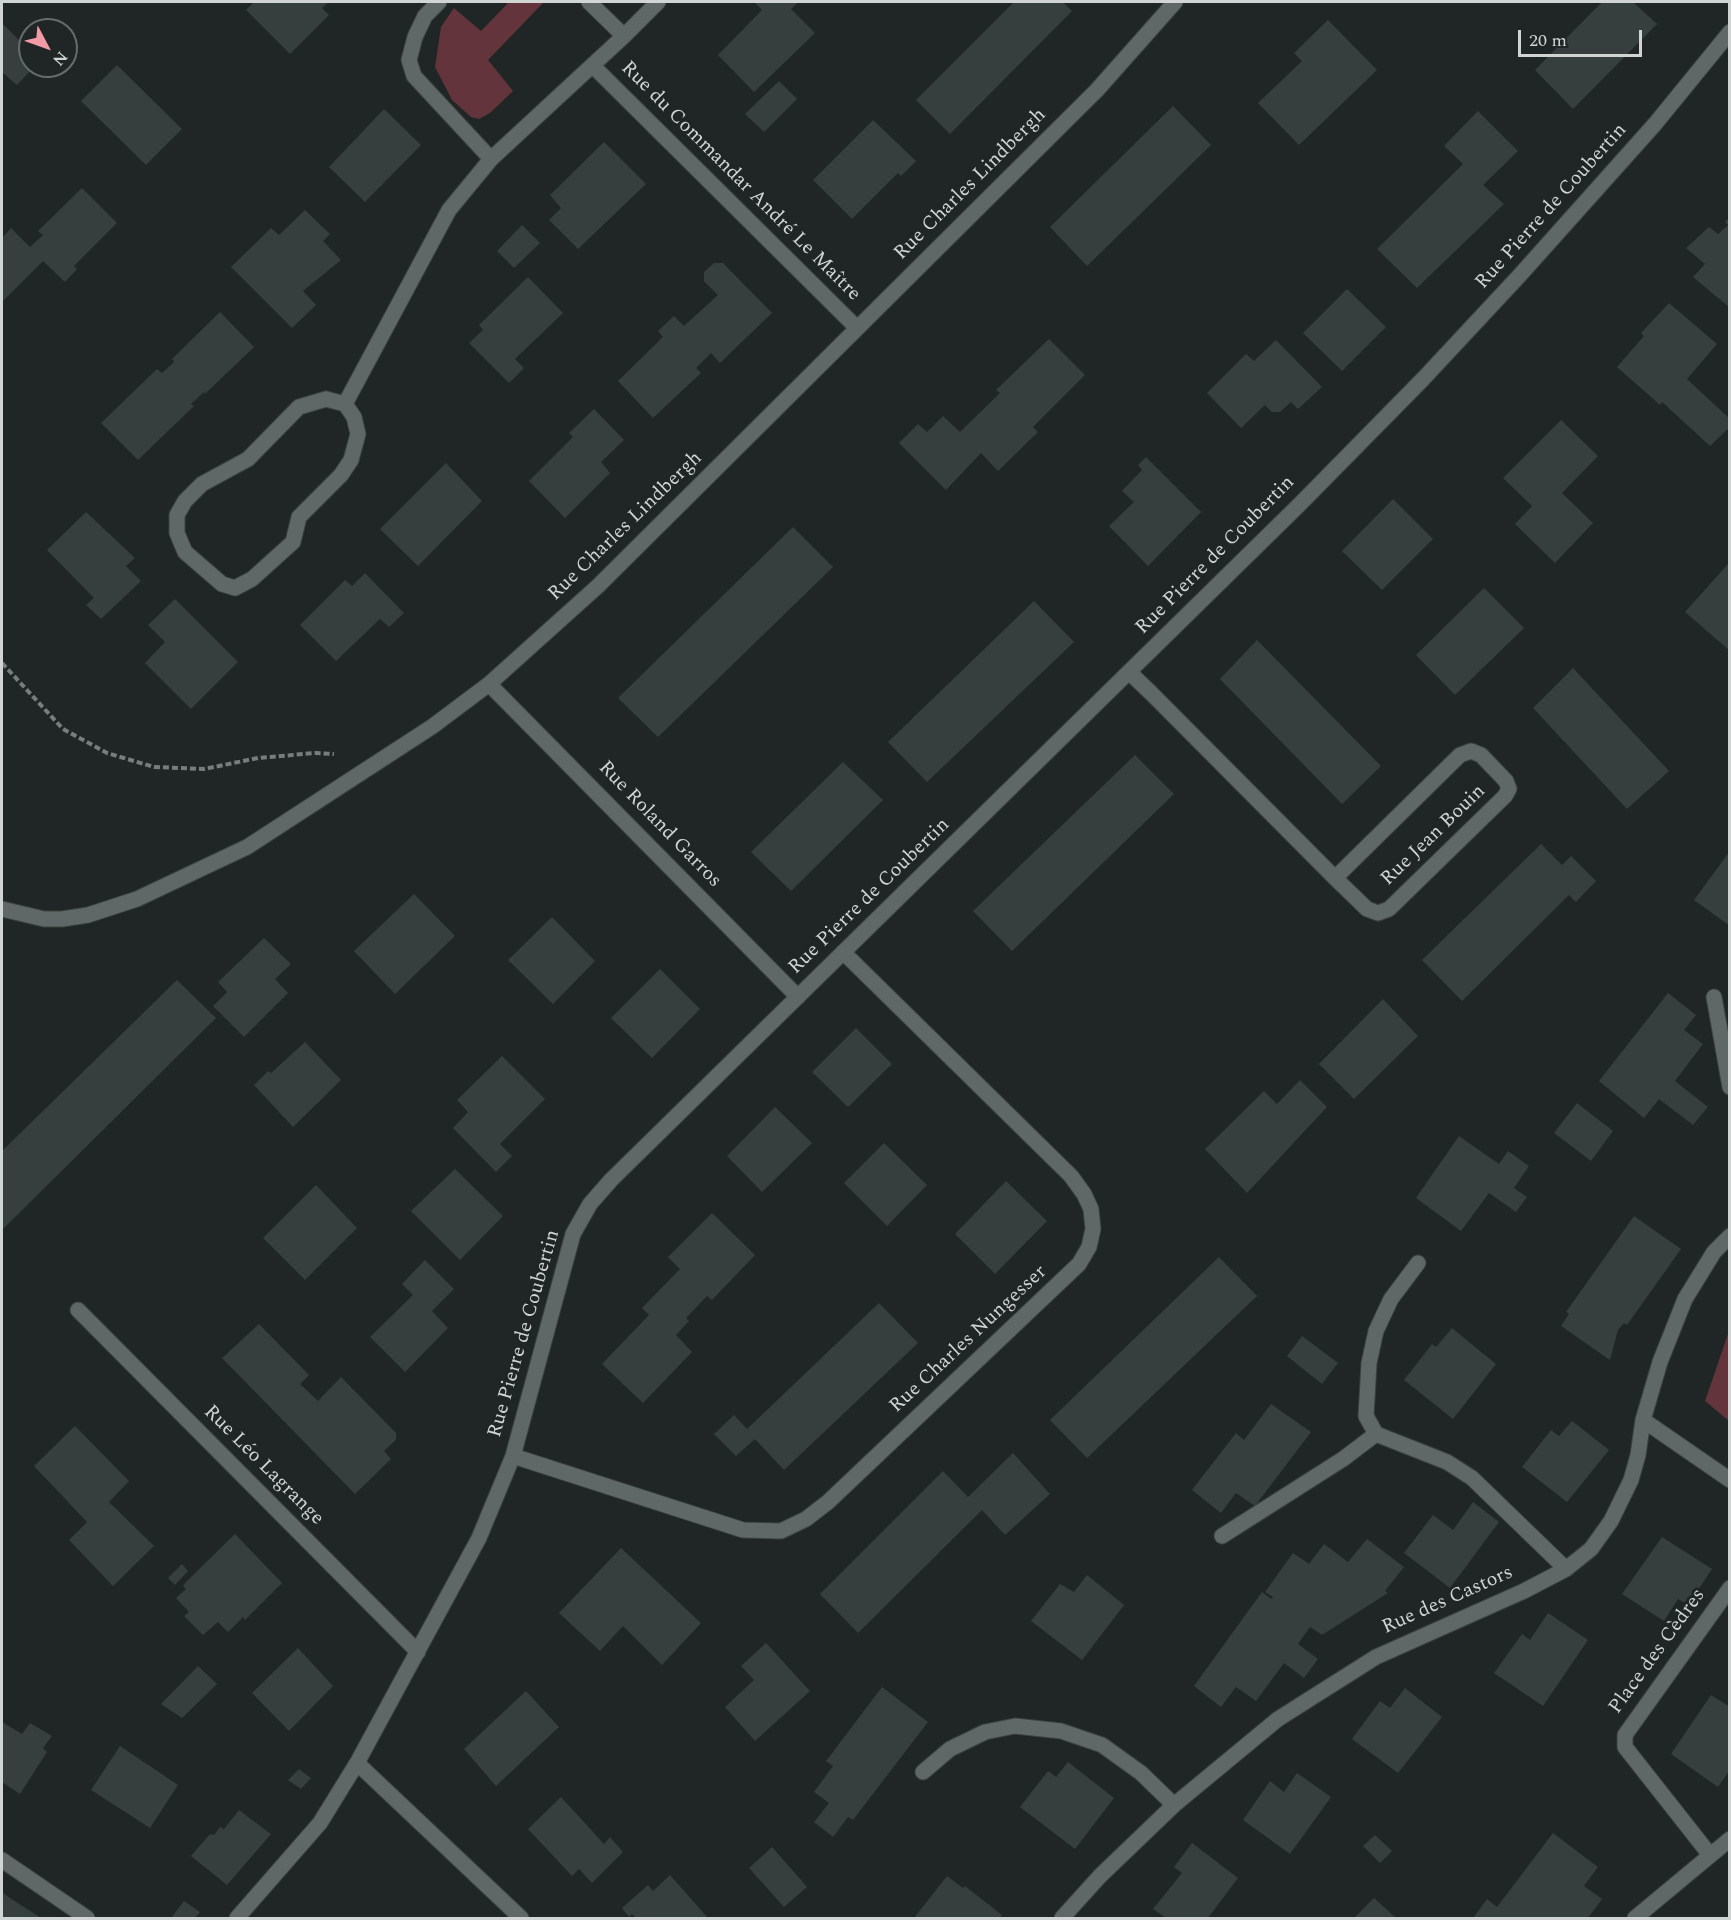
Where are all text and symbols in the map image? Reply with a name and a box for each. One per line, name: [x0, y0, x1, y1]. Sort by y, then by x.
north arrow: [18, 18, 78, 78]
scale bar: [1521, 18, 1646, 56]
text: 20 m: [1529, 27, 1567, 54]
text: N: [47, 46, 73, 71]
street label: Rue du Commandar André Le Maître: [615, 57, 865, 307]
street label: Rue Charles Lindbergh: [890, 104, 1052, 266]
street label: Rue Pierre de Coubertin: [1471, 119, 1633, 295]
street label: Rue Charles Lindbergh: [544, 447, 708, 607]
street label: Rue Pierre de Coubertin: [1132, 472, 1300, 640]
street label: Rue Roland Garros: [592, 757, 726, 893]
street label: Rue Jean Bouin: [1377, 780, 1491, 892]
street label: Rue Pierre de Coubertin: [784, 814, 956, 980]
street label: Rue Pierre de Coubertin: [484, 1228, 566, 1440]
street label: Rue Charles Nungesser: [886, 1261, 1052, 1419]
street label: Rue Léo Lagrange: [198, 1401, 328, 1531]
street label: Rue des Castors: [1379, 1561, 1517, 1641]
street label: Place des Cèdres: [1605, 1585, 1711, 1719]

